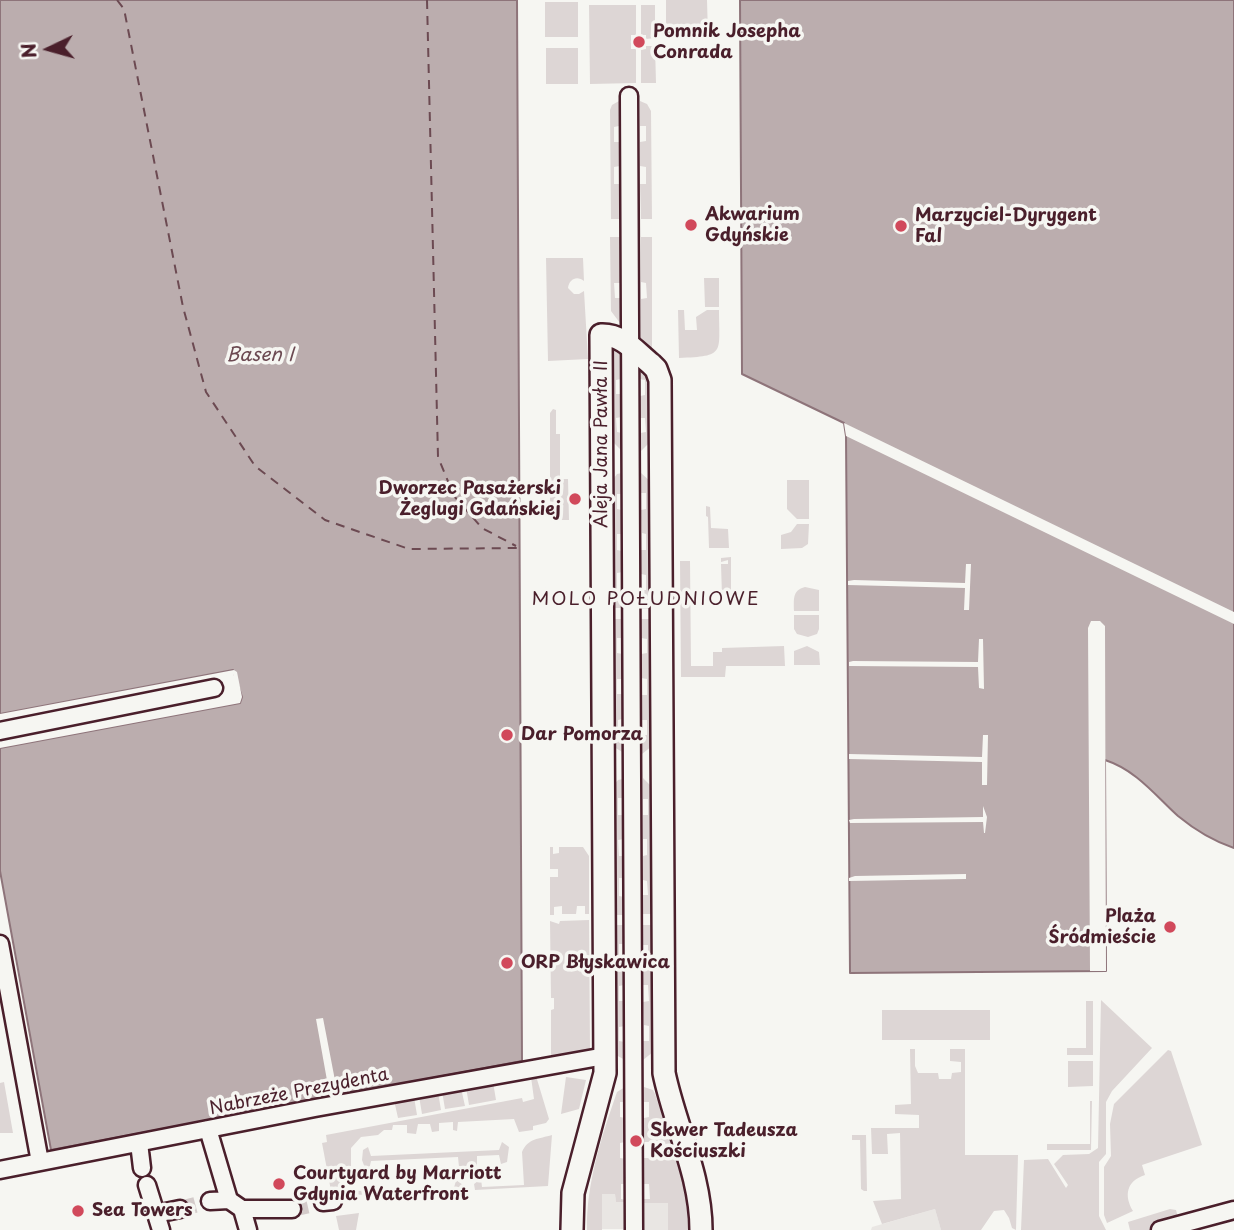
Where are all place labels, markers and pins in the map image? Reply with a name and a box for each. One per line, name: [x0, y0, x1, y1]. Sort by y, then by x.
place label: Pomnik Josepha Conrada: [653, 21, 801, 64]
marker: Pomnik Josepha Conrada: [631, 34, 647, 50]
place label: Akwarium Gdyńskie: [705, 204, 800, 246]
place label: Marzyciel-Dyrygent Fal: [915, 205, 1097, 248]
marker: Akwarium Gdyńskie: [683, 217, 699, 233]
marker: Marzyciel-Dyrygent Fal: [893, 218, 909, 234]
place label: Dworzec Pasażerski Żeglugi Gdańskiej: [379, 478, 561, 520]
marker: Dworzec Pasażerski Żeglugi Gdańskiej: [567, 491, 583, 507]
place label: Dar Pomorza: [521, 724, 643, 746]
marker: Dar Pomorza: [499, 727, 515, 743]
place label: Plaża Śródmieście: [1048, 906, 1156, 948]
marker: Plaża Śródmieście: [1162, 919, 1178, 935]
place label: ORP Błyskawica: [521, 952, 670, 974]
marker: ORP Błyskawica: [499, 955, 515, 971]
place label: Skwer Tadeusza Kościuszki: [650, 1120, 798, 1162]
marker: Skwer Tadeusza Kościuszki: [628, 1133, 644, 1149]
place label: Courtyard by Marriott Gdynia Waterfront: [293, 1163, 502, 1206]
marker: Courtyard by Marriott Gdynia Waterfront: [271, 1176, 287, 1192]
place label: Sea Towers: [92, 1200, 193, 1222]
marker: Sea Towers: [70, 1203, 86, 1219]

